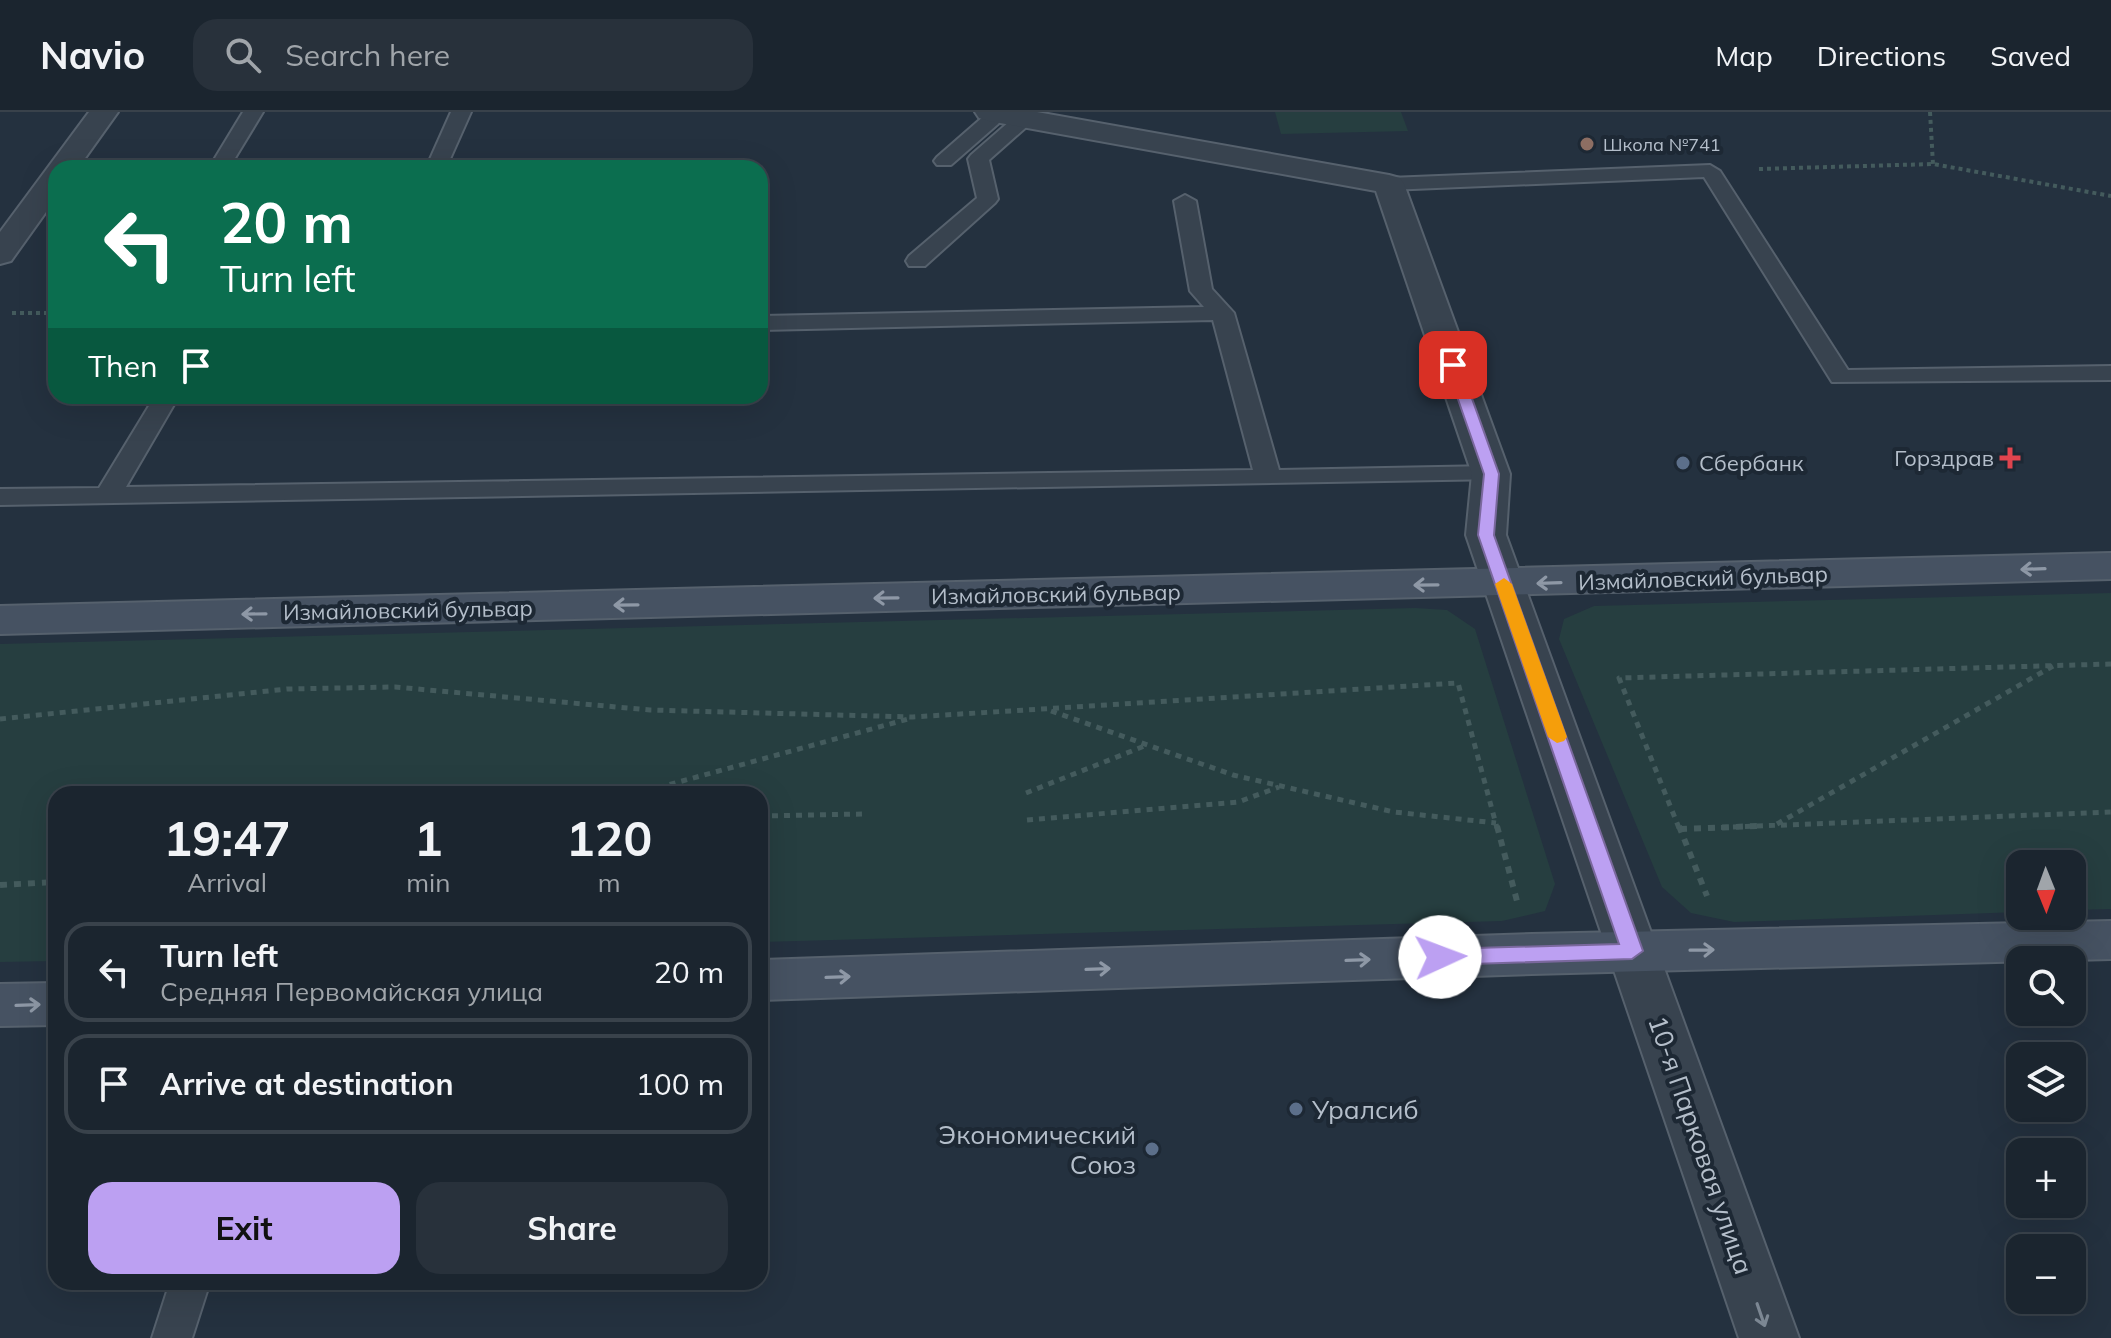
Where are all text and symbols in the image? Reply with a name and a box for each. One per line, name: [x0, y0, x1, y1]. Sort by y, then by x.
search box: [193, 19, 753, 91]
text: Navio: [40, 31, 145, 79]
icon: search: [221, 33, 265, 77]
text: Search here: [285, 36, 450, 74]
text: Map: [1715, 38, 1773, 73]
text: Directions: [1817, 38, 1946, 73]
text: Saved: [1990, 38, 2071, 73]
place label: Школа №741: [1603, 133, 1721, 156]
marker: Школа №741: [1578, 135, 1596, 153]
text: 20 m: [220, 187, 353, 257]
icon: left: [88, 192, 192, 296]
text: Turn left: [220, 256, 356, 301]
pin: [1419, 331, 1487, 399]
icon: arrive: [1431, 343, 1475, 387]
icon: arrive: [174, 344, 218, 388]
text: Then: [88, 347, 158, 385]
place label: Горздрав: [1894, 444, 1994, 472]
place label: Сбербанк: [1699, 449, 1804, 477]
marker: Горздрав: [2001, 449, 2019, 467]
marker: Сбербанк: [1674, 454, 1692, 472]
street label: Измайловский бульвар: [1578, 560, 1828, 596]
one-way arrow: [2020, 561, 2047, 576]
one-way arrow: [1536, 575, 1563, 590]
one-way arrow: [1413, 577, 1440, 593]
street label: Измайловский бульвар: [931, 578, 1181, 610]
one-way arrow: [873, 591, 900, 606]
street label: Измайловский бульвар: [283, 594, 533, 626]
one-way arrow: [613, 597, 640, 612]
one-way arrow: [241, 606, 268, 622]
text: 19:47: [164, 808, 291, 868]
text: 1: [414, 808, 443, 868]
text: 120: [566, 808, 652, 868]
north arrow: [2006, 850, 2086, 930]
map controls: [2006, 850, 2086, 1314]
text: Arrival: [187, 866, 267, 899]
text: min: [406, 866, 450, 899]
text: m: [598, 866, 621, 899]
position arrow: [1398, 915, 1482, 999]
text: Turn left: [160, 937, 278, 975]
one-way arrow: [1688, 943, 1715, 958]
button: search: [2006, 946, 2086, 1026]
icon: left: [92, 950, 136, 994]
one-way arrow: [1344, 952, 1371, 967]
text: 20 m: [654, 953, 724, 991]
one-way arrow: [1084, 961, 1111, 976]
one-way arrow: [824, 970, 851, 985]
text: Средняя Первомайская улица: [160, 975, 543, 1008]
one-way arrow: [14, 997, 41, 1012]
street label: 10-я Парковая улица: [1641, 1011, 1761, 1279]
button: layers: [2006, 1042, 2086, 1122]
icon: arrive: [92, 1062, 136, 1106]
text: Arrive at destination: [160, 1065, 454, 1103]
text: 100 m: [636, 1065, 724, 1103]
place label: Уралсиб: [1311, 1093, 1419, 1126]
marker: Уралсиб: [1287, 1100, 1305, 1118]
place label: Экономический Союз: [938, 1118, 1136, 1181]
button: +: [2006, 1138, 2086, 1218]
marker: Экономический Союз: [1143, 1140, 1161, 1158]
button: Exit: [88, 1182, 400, 1274]
button: Share: [416, 1182, 728, 1274]
button: −: [2006, 1234, 2086, 1314]
one-way arrow: [1755, 1303, 1769, 1327]

